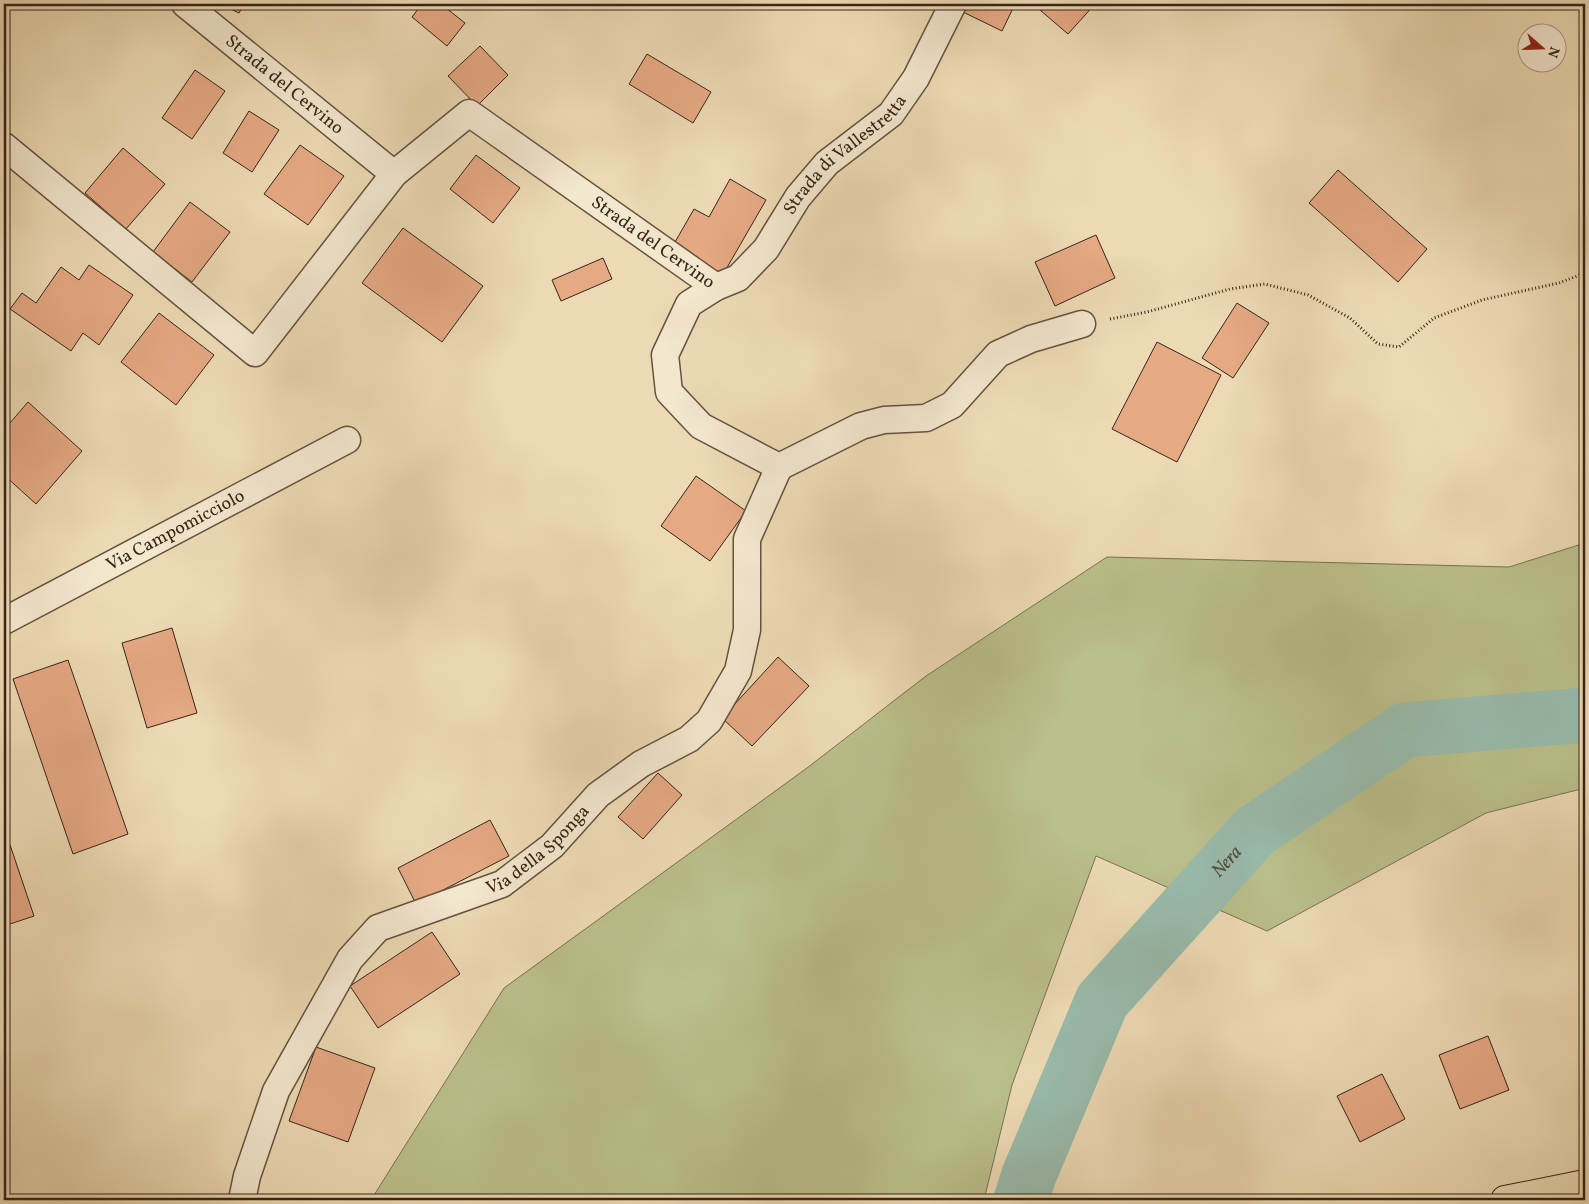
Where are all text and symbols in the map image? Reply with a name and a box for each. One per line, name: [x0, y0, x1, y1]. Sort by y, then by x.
north arrow: [1516, 22, 1566, 72]
street label: Strada del Cervino: [220, 29, 349, 141]
text: N: [1542, 44, 1563, 60]
street label: Strada di Vallestretta: [777, 90, 913, 220]
street label: Strada del Cervino: [586, 190, 720, 295]
street label: Via Campomicciolo: [102, 484, 249, 577]
street label: Via della Sponga: [483, 799, 596, 901]
water label: Nera: [1206, 840, 1248, 884]

